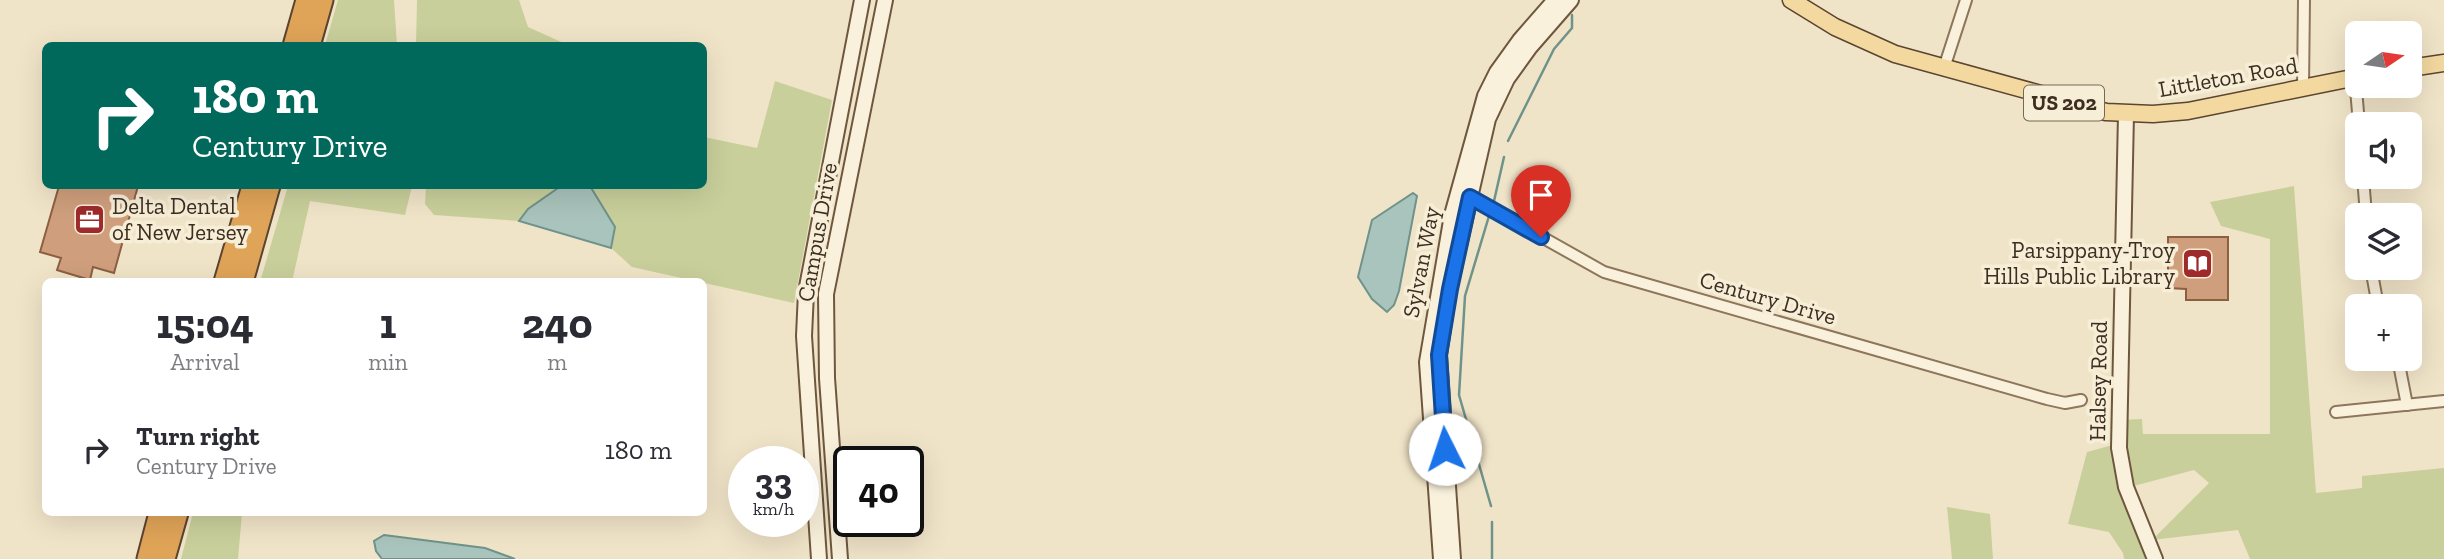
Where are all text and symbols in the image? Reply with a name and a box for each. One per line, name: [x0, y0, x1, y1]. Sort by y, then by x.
north arrow: [2345, 21, 2422, 98]
map controls: [2345, 21, 2422, 371]
street label: Littleton Road: [2156, 51, 2300, 103]
text: 180 m: [192, 67, 319, 126]
icon: right: [77, 70, 168, 161]
road number: US 202: [2024, 86, 2104, 120]
button: sound: [2345, 112, 2422, 189]
text: Century Drive: [192, 127, 388, 165]
street label: Campus Drive: [791, 160, 843, 304]
pin: [1511, 165, 1571, 237]
icon: arrive: [1522, 176, 1560, 214]
place label: Delta Dental of New Jersey: [112, 192, 248, 246]
office icon: Delta Dental of New Jersey: [72, 202, 106, 236]
button: layers: [2345, 203, 2422, 280]
street label: Sylvan Way: [1397, 204, 1446, 320]
place label: Parsippany-Troy Hills Public Library: [1983, 236, 2175, 290]
library icon: Parsippany-Troy Hills Public Library: [2181, 246, 2215, 280]
street label: Century Drive: [1697, 265, 1839, 331]
button: +: [2345, 294, 2422, 371]
text: 15:04: [156, 298, 254, 349]
text: 1: [379, 298, 396, 349]
text: 240: [522, 298, 593, 349]
street label: Halsey Road: [2083, 320, 2113, 442]
text: Arrival: [170, 348, 240, 376]
text: min: [368, 348, 408, 376]
text: m: [547, 348, 567, 376]
position arrow: [1408, 412, 1482, 486]
text: Turn right: [136, 420, 259, 452]
icon: right: [77, 431, 115, 469]
text: 180 m: [605, 434, 672, 466]
speed limit sign: 40: [833, 446, 924, 537]
text: Century Drive: [136, 452, 277, 480]
text: 33: [755, 461, 792, 503]
text: km/h: [753, 498, 794, 520]

